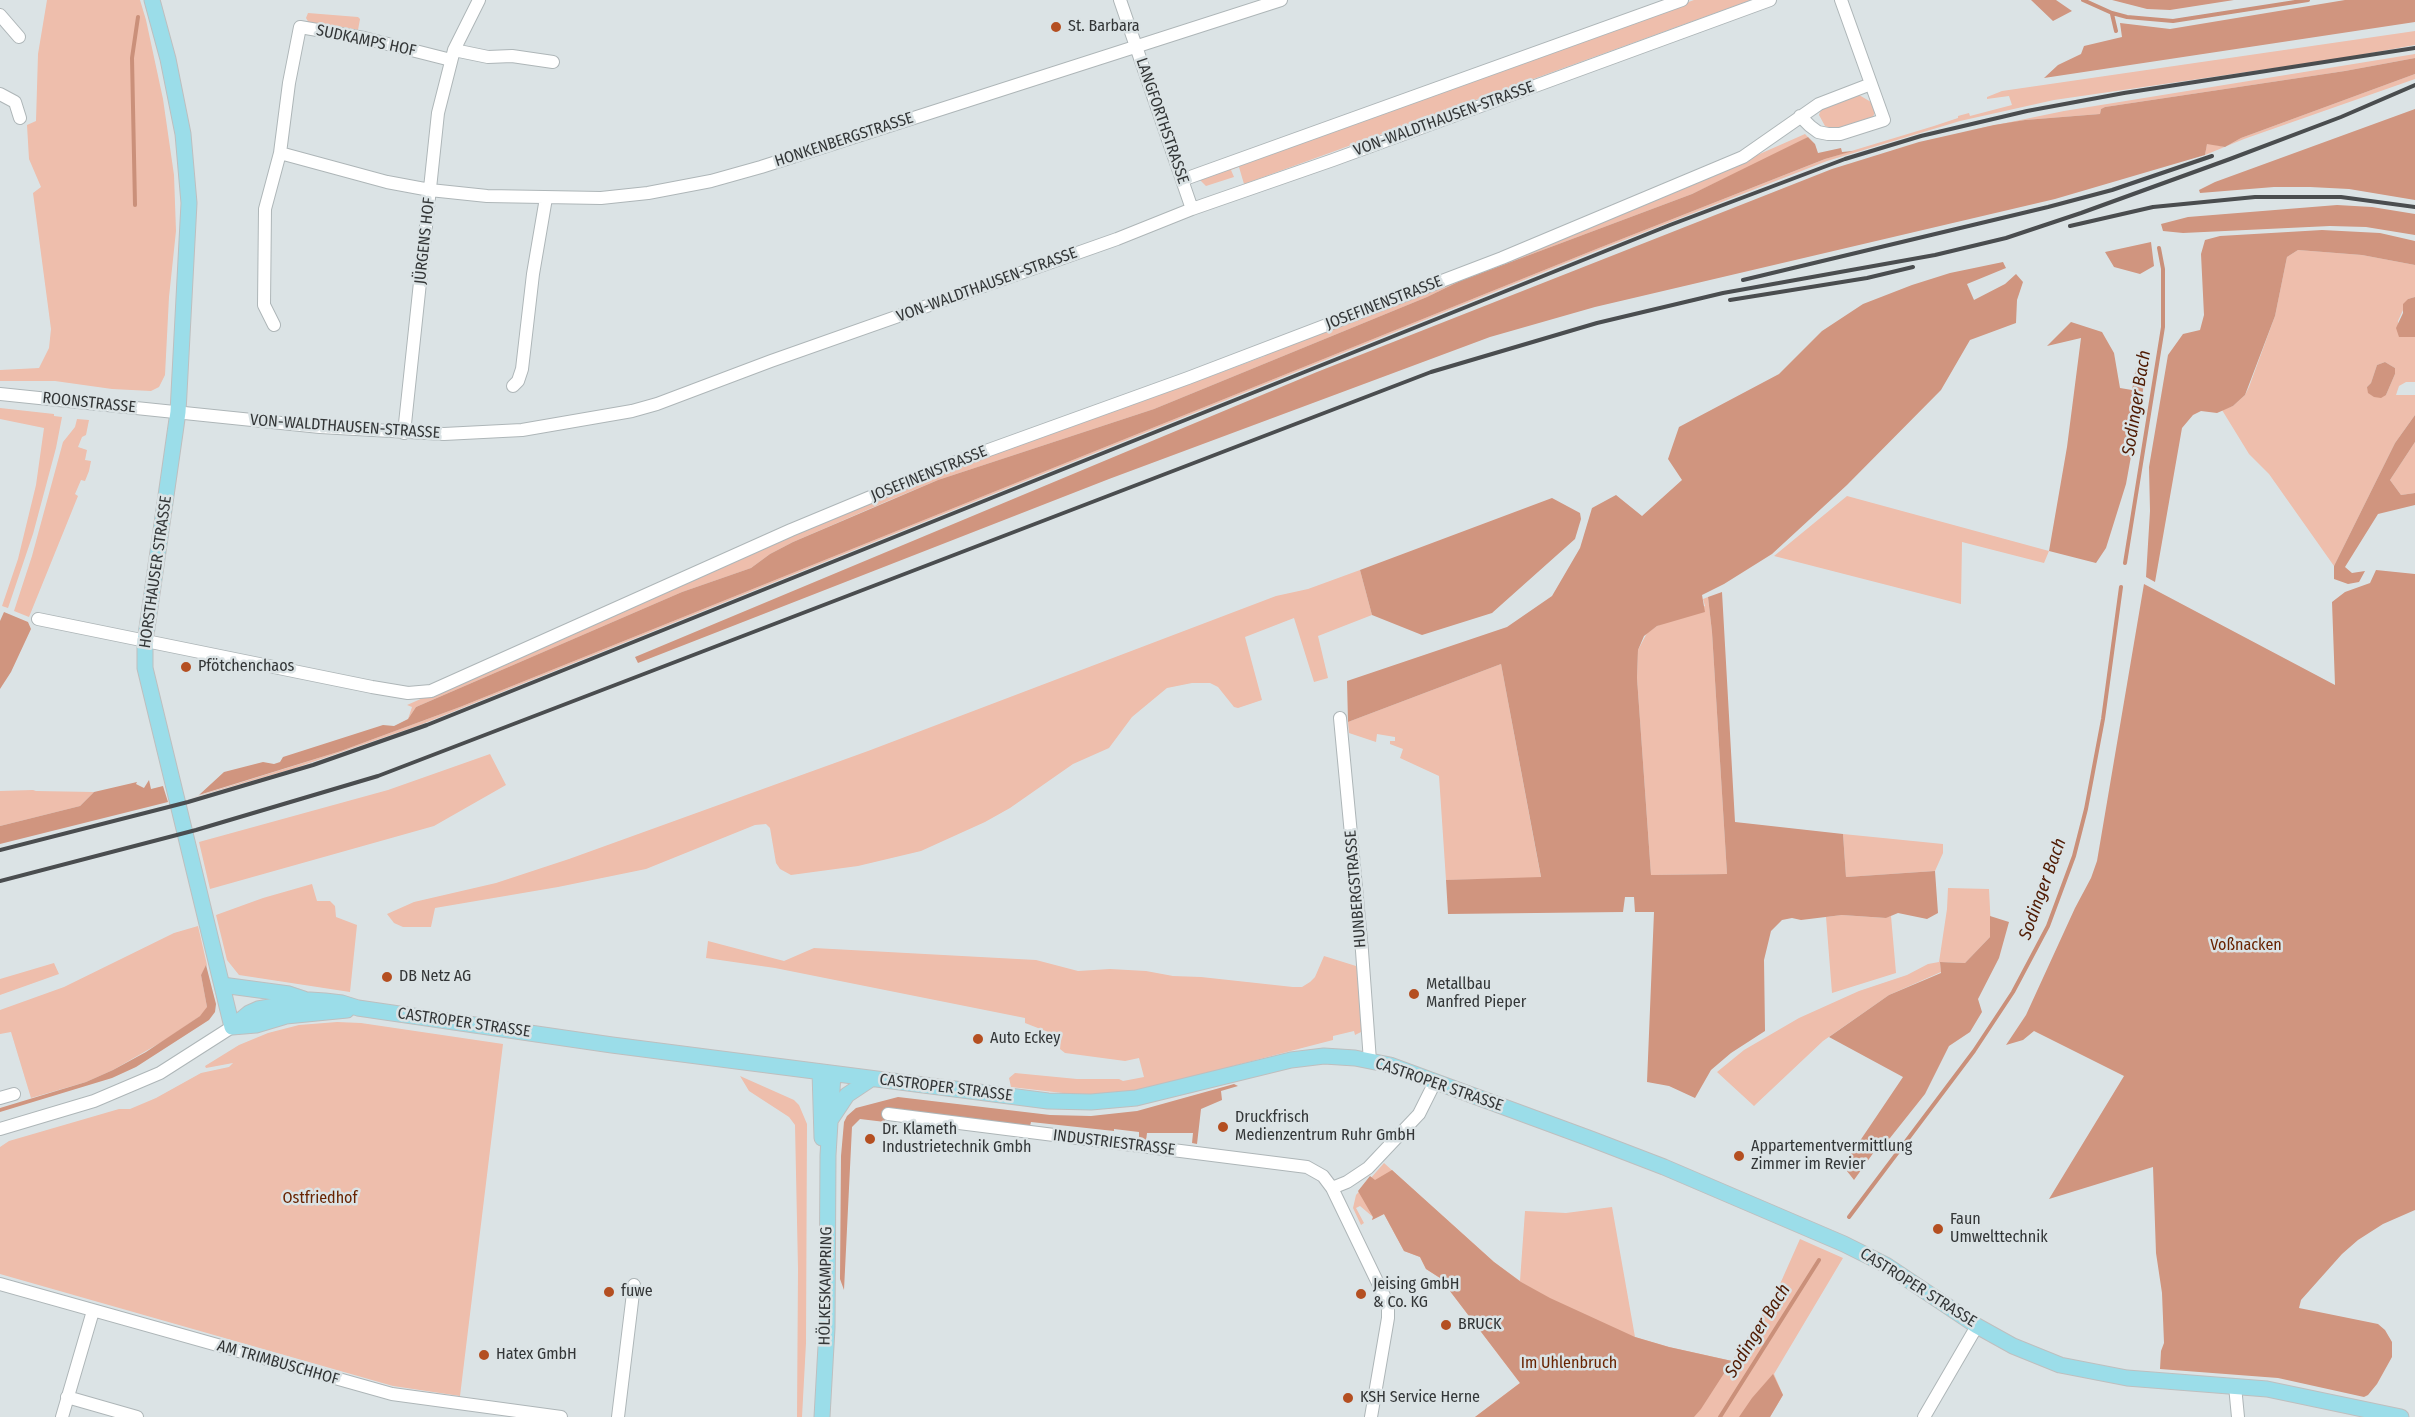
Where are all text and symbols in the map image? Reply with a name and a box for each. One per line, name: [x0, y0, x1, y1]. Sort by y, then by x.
place label: St. Barbara: [1068, 17, 1140, 37]
marker: St. Barbara: [1049, 20, 1063, 34]
street label: SUDKAMPS HOF: [314, 21, 418, 61]
street label: LANGFORTHSTRASSE: [1131, 55, 1193, 187]
street label: VON-WALDTHAUSEN-STRASSE: [1351, 77, 1537, 161]
street label: HONKENBERGSTRASSE: [772, 109, 916, 171]
street label: JÜRGENS HOF: [411, 197, 439, 285]
street label: VON-WALDTHAUSEN-STRASSE: [894, 243, 1080, 327]
street label: JOSEFINENSTRASSE: [1323, 272, 1445, 334]
water label: Sodinger Bach: [2118, 349, 2156, 457]
street label: ROONSTRASSE: [41, 389, 137, 417]
street label: VON-WALDTHAUSEN-STRASSE: [249, 411, 441, 443]
street label: JOSEFINENSTRASSE: [868, 442, 990, 506]
street label: HORSTHAUSER STRASSE: [136, 495, 176, 649]
place label: Pfötchenchaos: [198, 657, 294, 677]
marker: Pfötchenchaos: [179, 660, 193, 674]
street label: HUNBERGSTRASSE: [1341, 829, 1371, 949]
water label: Sodinger Bach: [2015, 835, 2071, 943]
park label: Voßnacken: [2210, 936, 2282, 956]
place label: DB Netz AG: [399, 967, 471, 987]
marker: DB Netz AG: [380, 970, 394, 984]
place label: Metallbau Manfred Pieper: [1426, 975, 1526, 1013]
marker: Metallbau Manfred Pieper: [1407, 987, 1421, 1001]
street label: CASTROPER STRASSE: [396, 1004, 532, 1042]
place label: Auto Eckey: [990, 1029, 1060, 1049]
marker: Auto Eckey: [971, 1032, 985, 1046]
street label: CASTROPER STRASSE: [1373, 1054, 1505, 1116]
street label: CASTROPER STRASSE: [878, 1070, 1014, 1106]
place label: Druckfrisch Medienzentrum Ruhr GmbH: [1235, 1108, 1416, 1146]
place label: Dr. Klameth Industrietechnik Gmbh: [882, 1120, 1031, 1158]
marker: Druckfrisch Medienzentrum Ruhr GmbH: [1216, 1120, 1230, 1134]
street label: INDUSTRIESTRASSE: [1052, 1126, 1176, 1160]
marker: Dr. Klameth Industrietechnik Gmbh: [863, 1132, 877, 1146]
place label: Appartementvermittlung Zimmer im Revier: [1751, 1137, 1912, 1175]
marker: Appartementvermittlung Zimmer im Revier: [1732, 1149, 1746, 1163]
park label: Ostfriedhof: [283, 1189, 357, 1209]
place label: Faun Umwelttechnik: [1950, 1210, 2048, 1248]
marker: Faun Umwelttechnik: [1931, 1222, 1945, 1236]
street label: HÖLKESKAMPRING: [815, 1226, 837, 1346]
street label: CASTROPER STRASSE: [1856, 1244, 1980, 1332]
place label: Jeising GmbH & Co. KG: [1373, 1275, 1460, 1313]
water label: Sodinger Bach: [1721, 1280, 1795, 1382]
place label: fuwe: [621, 1282, 653, 1302]
marker: fuwe: [602, 1285, 616, 1299]
marker: Jeising GmbH & Co. KG: [1354, 1287, 1368, 1301]
place label: BRUCK: [1458, 1315, 1501, 1335]
marker: BRUCK: [1439, 1318, 1453, 1332]
street label: AM TRIMBUSCHHOF: [215, 1336, 341, 1390]
place label: Hatex GmbH: [496, 1345, 577, 1365]
marker: Hatex GmbH: [477, 1348, 491, 1362]
park label: Im Uhlenbruch: [1521, 1354, 1617, 1374]
place label: KSH Service Herne: [1360, 1388, 1480, 1408]
marker: KSH Service Herne: [1341, 1391, 1355, 1405]

